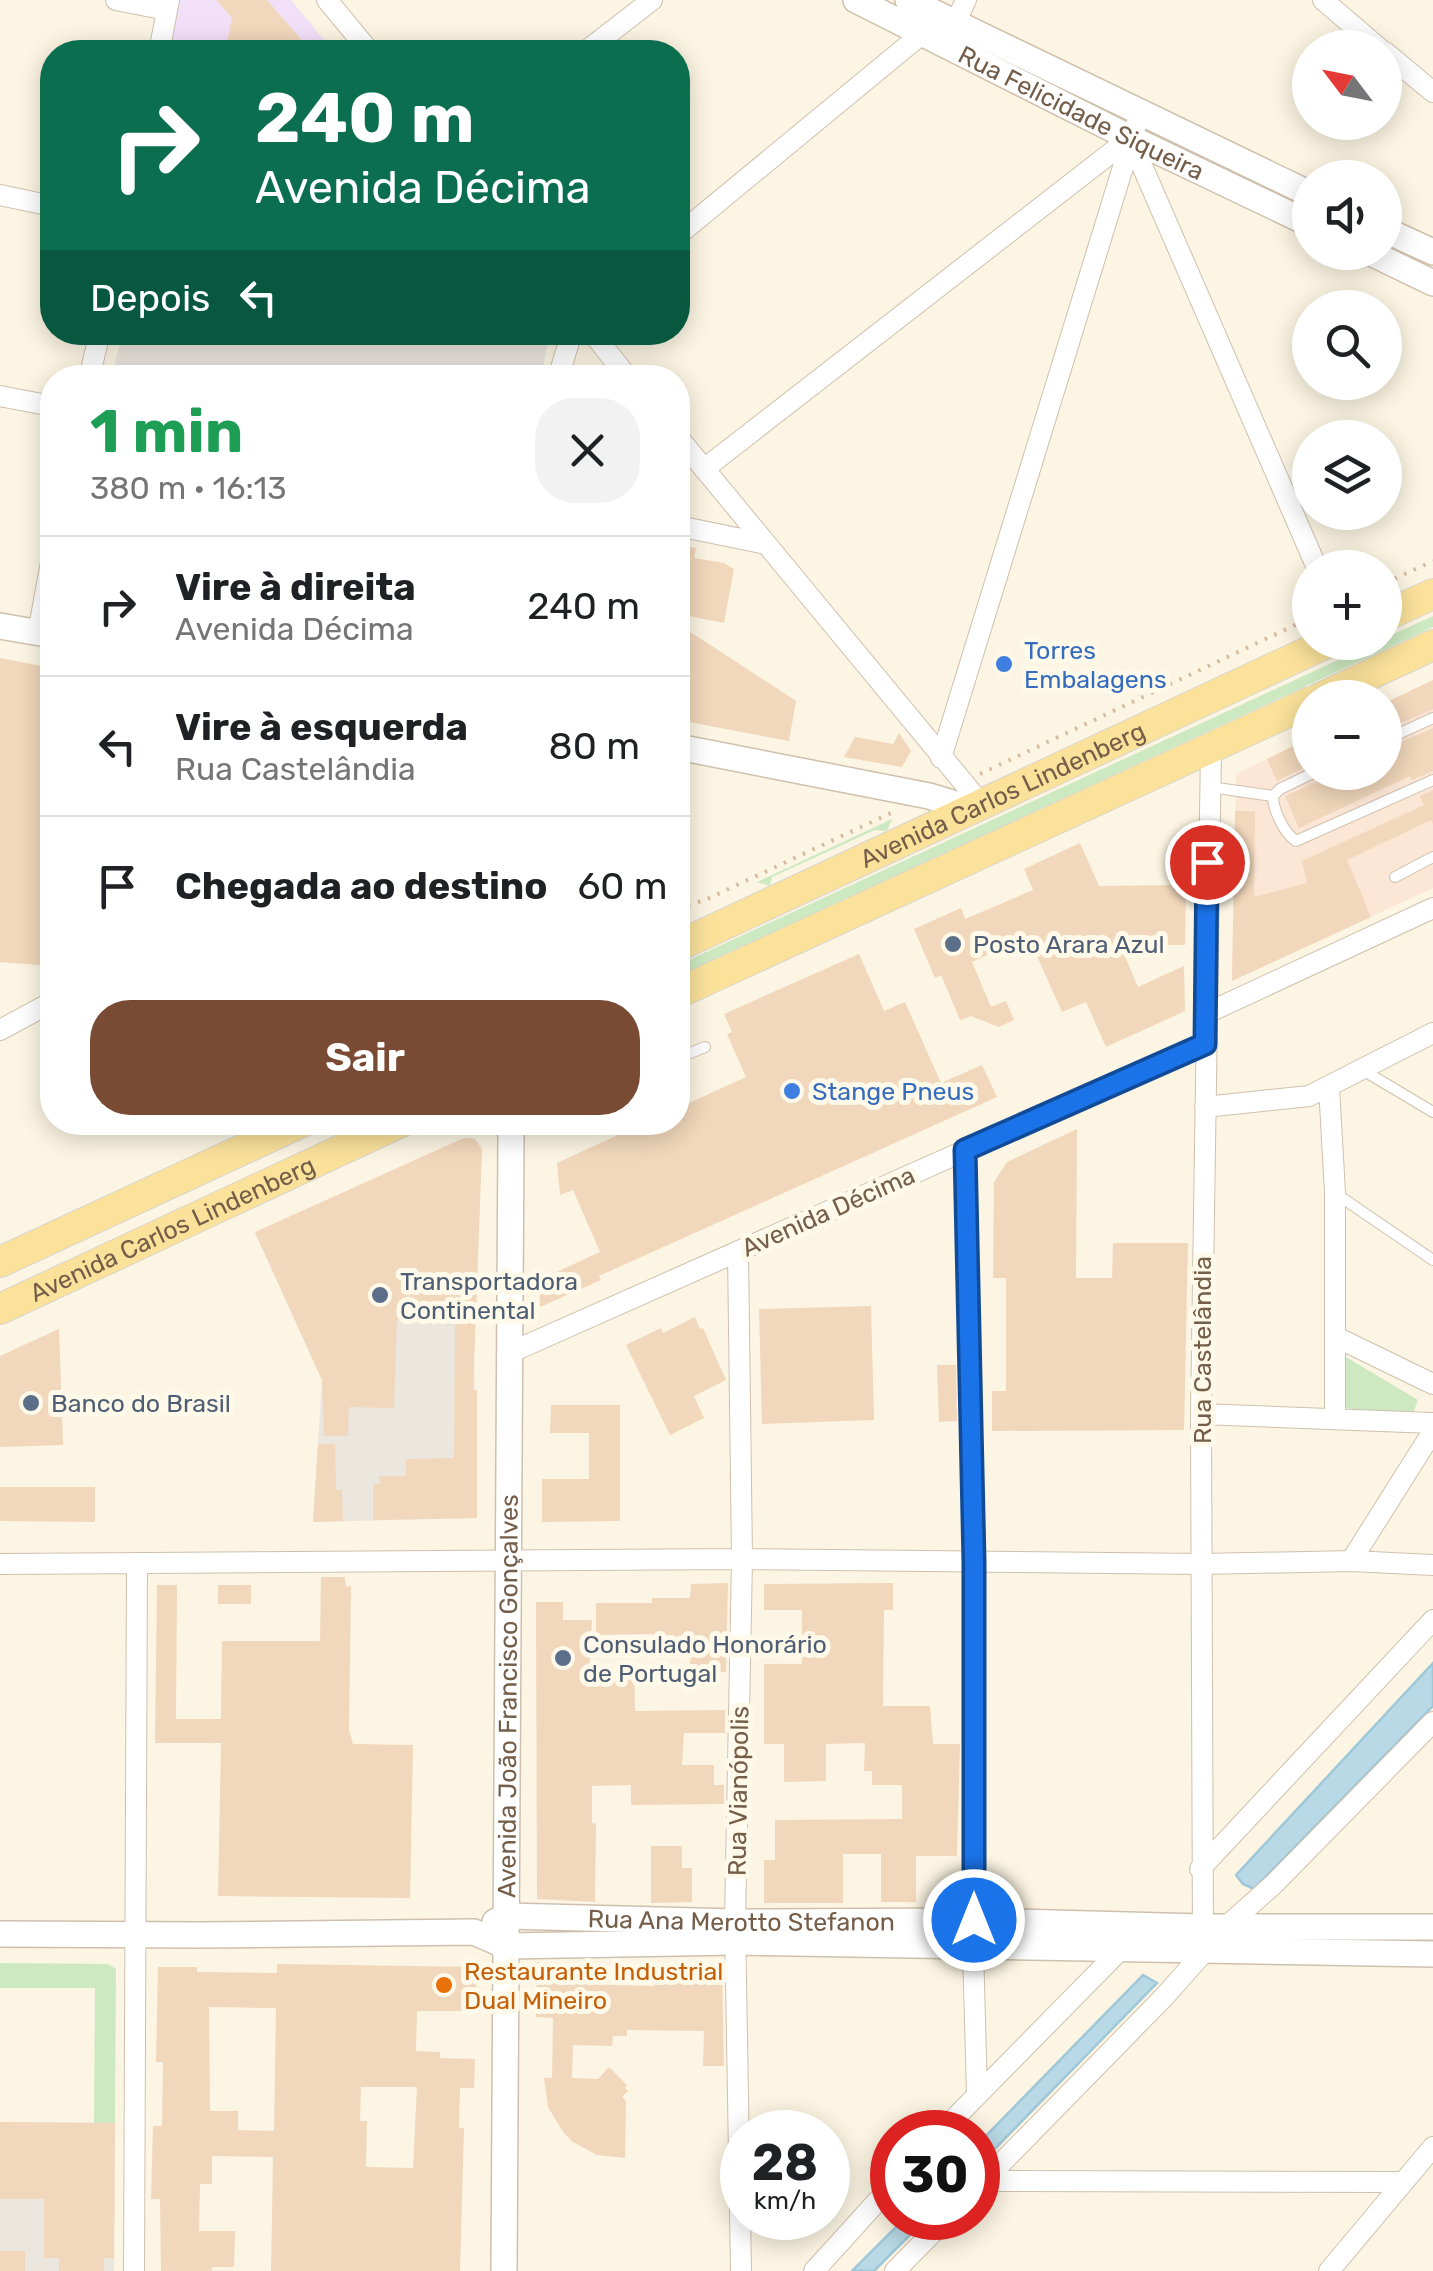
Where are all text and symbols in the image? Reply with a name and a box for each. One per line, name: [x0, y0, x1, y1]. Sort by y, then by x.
north arrow: [1292, 30, 1402, 140]
map controls: [1292, 30, 1402, 790]
street label: Rua Felicidade Siqueira: [954, 40, 1209, 186]
text: 240 m: [255, 77, 475, 160]
icon: right: [90, 80, 220, 210]
button: sound: [1292, 160, 1402, 270]
text: Avenida Décima: [255, 161, 591, 214]
icon: left: [231, 270, 286, 325]
text: Depois: [90, 275, 211, 321]
button: search: [1292, 290, 1402, 400]
text: 1 min: [90, 396, 243, 467]
button: close: [535, 398, 640, 503]
button: layers: [1292, 420, 1402, 530]
text: 380 m · 16:13: [90, 469, 287, 507]
button: +: [1292, 550, 1402, 660]
text: Vire à direita: [175, 564, 416, 610]
icon: right: [90, 579, 145, 634]
text: 240 m: [527, 583, 640, 629]
text: Avenida Décima: [175, 610, 414, 648]
place label: Torres Embalagens: [1024, 636, 1167, 694]
marker: Torres Embalagens: [993, 653, 1015, 675]
button: −: [1292, 680, 1402, 790]
text: Vire à esquerda: [175, 704, 468, 750]
street label: Avenida Carlos Lindenberg: [855, 716, 1150, 874]
icon: left: [90, 719, 145, 774]
text: 80 m: [549, 723, 640, 769]
text: Rua Castelândia: [175, 750, 416, 788]
pin: [1165, 820, 1250, 905]
icon: arrive: [1180, 835, 1235, 890]
icon: arrive: [90, 859, 145, 914]
text: Chegada ao destino: [175, 863, 547, 909]
text: 60 m: [577, 863, 668, 909]
place label: Posto Arara Azul: [973, 930, 1165, 959]
marker: Posto Arara Azul: [942, 933, 964, 955]
button: Sair: [90, 1000, 640, 1115]
place label: Stange Pneus: [812, 1077, 974, 1106]
marker: Stange Pneus: [781, 1080, 803, 1102]
street label: Avenida Carlos Lindenberg: [25, 1150, 320, 1308]
street label: Avenida Décima: [737, 1160, 919, 1263]
street label: Rua Castelândia: [1188, 1256, 1217, 1444]
place label: Transportadora Continental: [400, 1267, 578, 1325]
marker: Transportadora Continental: [369, 1284, 391, 1306]
place label: Banco do Brasil: [51, 1389, 231, 1418]
marker: Banco do Brasil: [20, 1392, 42, 1414]
street label: Avenida João Francisco Gonçalves: [492, 1494, 524, 1898]
place label: Consulado Honorário de Portugal: [583, 1630, 827, 1688]
marker: Consulado Honorário de Portugal: [552, 1647, 574, 1669]
street label: Rua Vianópolis: [723, 1706, 754, 1876]
position arrow: [922, 1868, 1026, 1972]
street label: Rua Ana Merotto Stefanon: [587, 1904, 895, 1937]
place label: Restaurante Industrial Dual Mineiro: [464, 1957, 723, 2015]
marker: Restaurante Industrial Dual Mineiro: [433, 1974, 455, 1996]
speed limit sign: 30: [870, 2110, 1000, 2240]
text: 28: [752, 2133, 818, 2193]
text: km/h: [754, 2186, 816, 2215]

